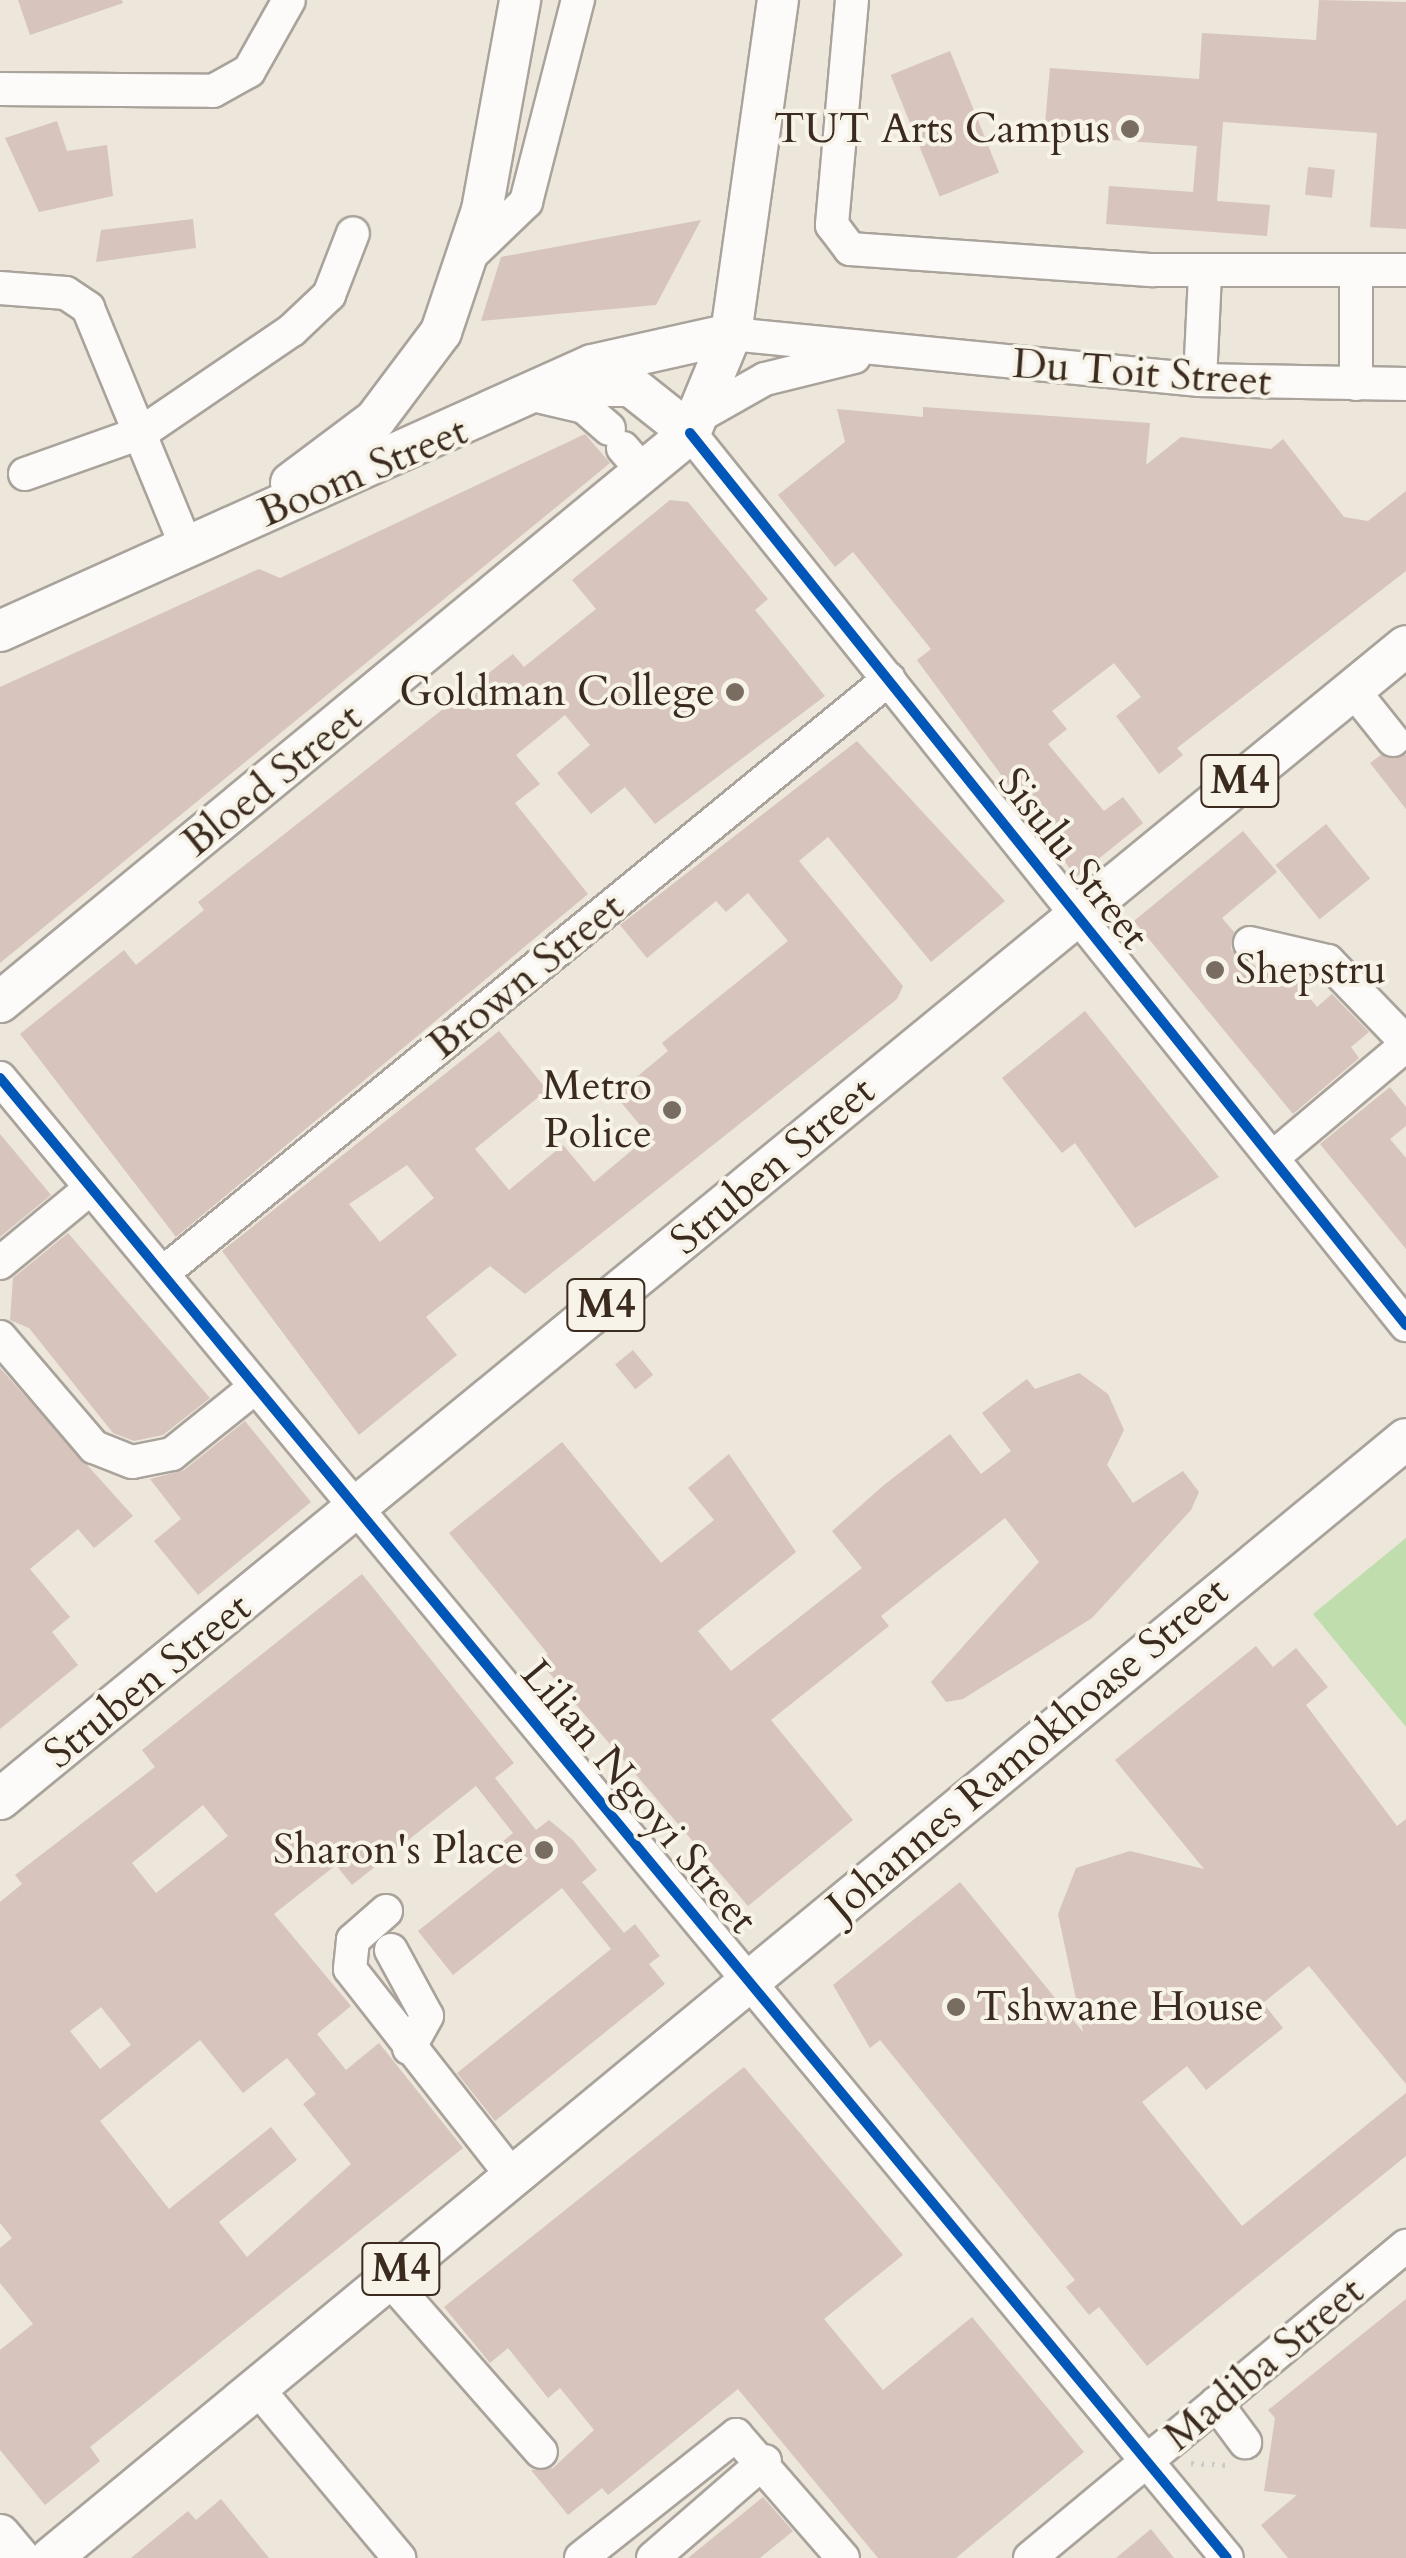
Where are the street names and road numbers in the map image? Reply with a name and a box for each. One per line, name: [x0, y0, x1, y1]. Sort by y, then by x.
street label: Du Toit Street: [1011, 339, 1273, 407]
street label: Boom Street: [251, 405, 475, 539]
street label: Bloed Street: [172, 693, 372, 867]
road number: M4: [1200, 746, 1280, 816]
street label: Sisulu Street: [987, 758, 1159, 960]
street label: Brown Street: [418, 882, 634, 1070]
street label: Struben Street: [661, 1066, 885, 1266]
road number: M4: [566, 1270, 646, 1340]
street label: Johannes Ramokhoase Street: [817, 1567, 1239, 1931]
street label: Struben Street: [35, 1583, 261, 1779]
street label: Lilian Ngoyi Street: [510, 1650, 768, 1944]
road number: M4: [361, 2234, 441, 2304]
street label: Madiba Street: [1154, 2266, 1374, 2462]

